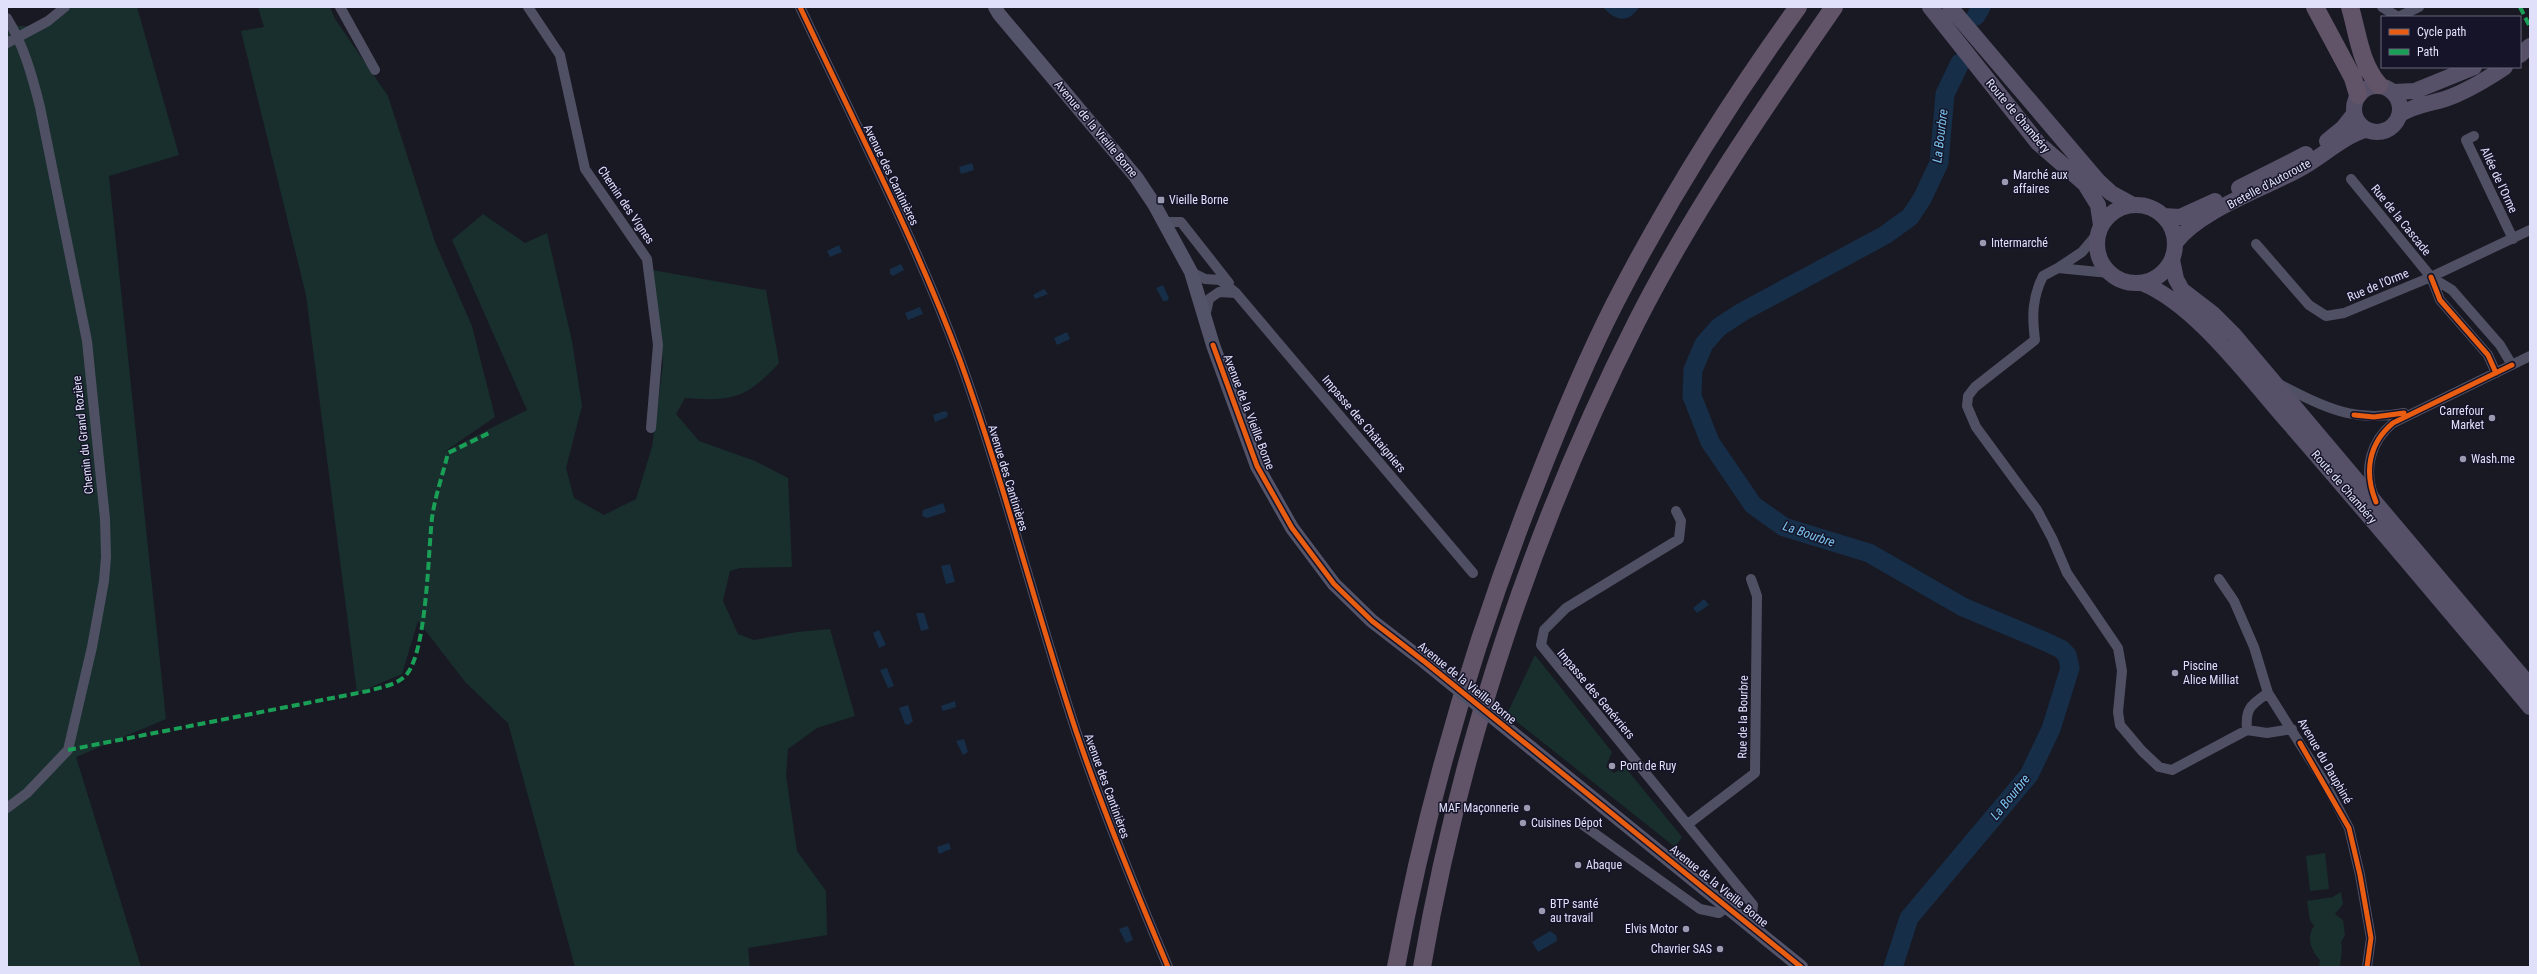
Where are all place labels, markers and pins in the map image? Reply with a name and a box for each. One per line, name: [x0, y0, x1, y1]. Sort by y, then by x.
place label: Marché aux affaires: [2013, 168, 2068, 196]
marker: Marché aux affaires: [2000, 177, 2010, 187]
place label: Vieille Borne: [1169, 193, 1229, 207]
marker: Vieille Borne: [1156, 195, 1166, 205]
place label: Intermarché: [1991, 236, 2048, 250]
marker: Intermarché: [1978, 238, 1988, 248]
place label: Carrefour Market: [2439, 404, 2484, 432]
marker: Carrefour Market: [2487, 413, 2497, 423]
place label: Wash.me: [2471, 452, 2515, 466]
marker: Wash.me: [2458, 454, 2468, 464]
place label: Piscine Alice Milliat: [2183, 659, 2239, 687]
marker: Piscine Alice Milliat: [2170, 668, 2180, 678]
place label: Pont de Ruy: [1620, 759, 1676, 773]
marker: Pont de Ruy: [1607, 761, 1617, 771]
place label: MAF Maçonnerie: [1439, 801, 1519, 815]
marker: MAF Maçonnerie: [1522, 803, 1532, 813]
place label: Cuisines Dépot: [1531, 816, 1603, 830]
marker: Cuisines Dépot: [1518, 818, 1528, 828]
place label: Abaque: [1586, 858, 1622, 872]
marker: Abaque: [1573, 860, 1583, 870]
place label: BTP santé au travail: [1550, 897, 1599, 925]
marker: BTP santé au travail: [1537, 906, 1547, 916]
place label: Elvis Motor: [1625, 922, 1678, 936]
marker: Elvis Motor: [1681, 924, 1691, 934]
place label: Chavrier SAS: [1651, 942, 1712, 956]
marker: Chavrier SAS: [1715, 944, 1725, 954]

